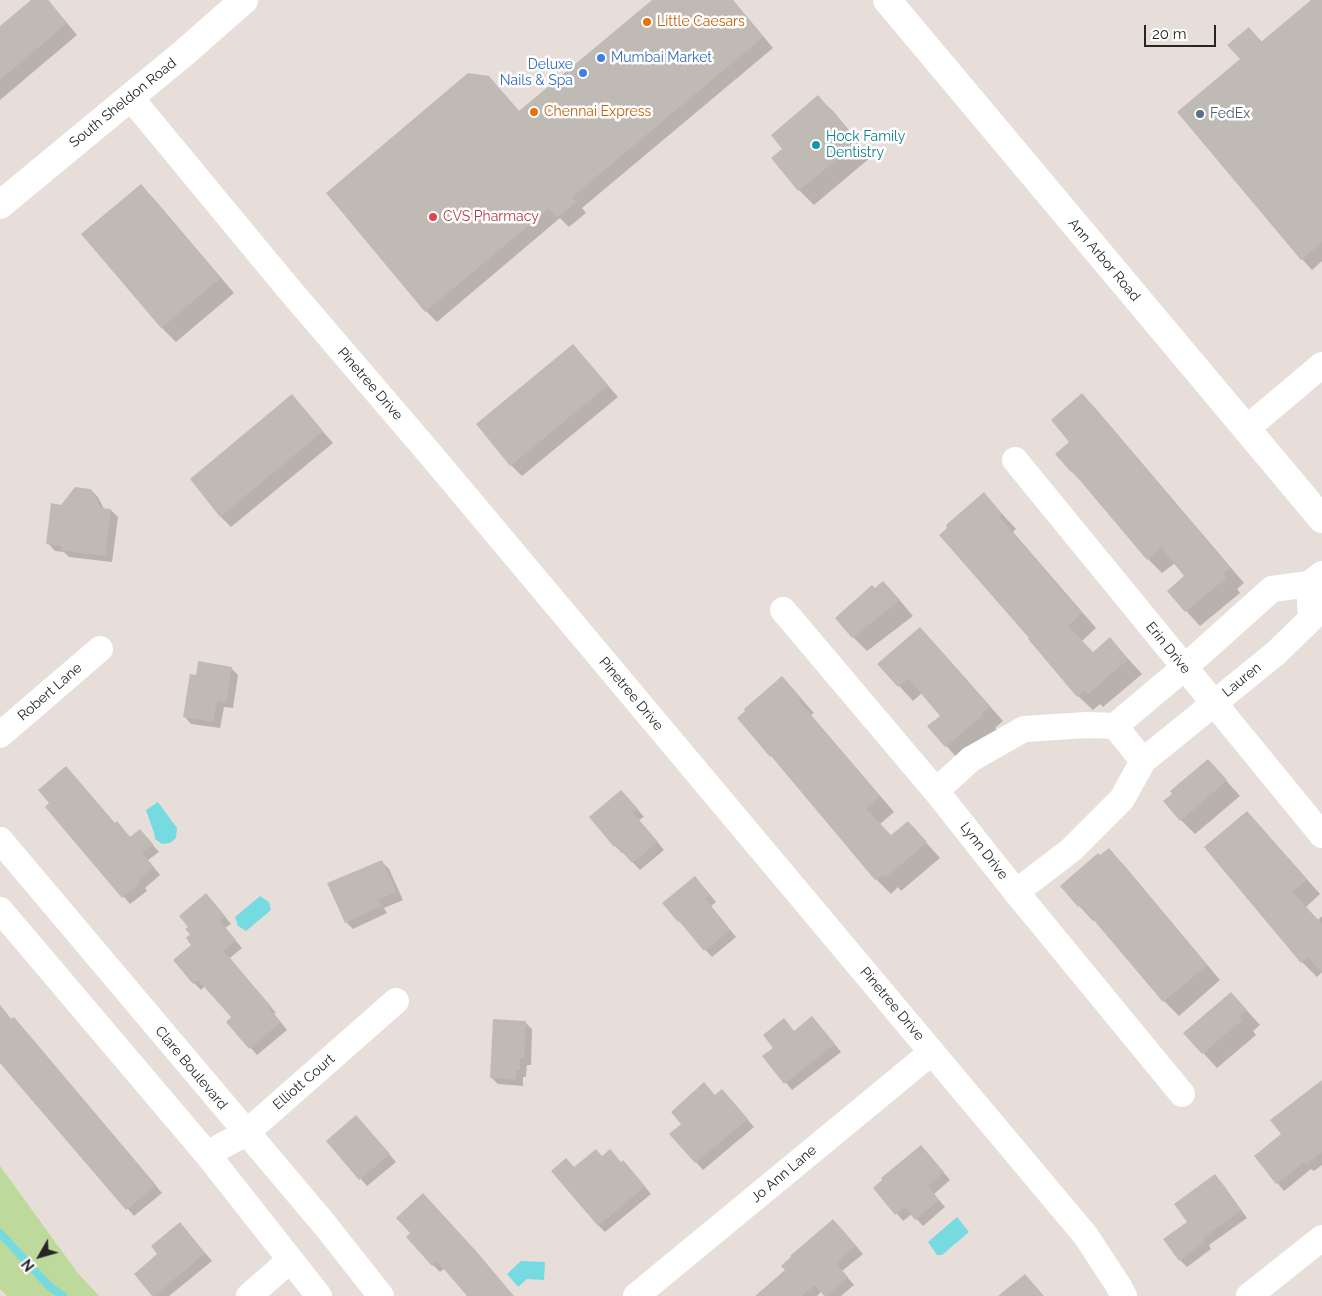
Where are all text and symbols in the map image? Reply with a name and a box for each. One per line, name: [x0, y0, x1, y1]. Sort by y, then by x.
place label: Little Caesars: [657, 14, 745, 30]
scale bar: [1147, 15, 1220, 47]
marker: Little Caesars: [641, 16, 653, 28]
text: 20 m: [1152, 25, 1187, 43]
place label: Mumbai Market: [611, 50, 712, 66]
marker: Mumbai Market: [595, 52, 607, 64]
street label: South Sheldon Road: [66, 55, 180, 151]
place label: Deluxe Nails & Spa: [500, 57, 573, 90]
marker: Deluxe Nails & Spa: [577, 67, 589, 79]
place label: Chennai Express: [544, 104, 651, 120]
marker: Chennai Express: [528, 106, 540, 118]
place label: FedEx: [1210, 106, 1250, 122]
marker: FedEx: [1194, 108, 1206, 120]
place label: Hock Family Dentistry: [826, 129, 905, 162]
marker: Hock Family Dentistry: [810, 139, 822, 151]
place label: CVS Pharmacy: [443, 209, 539, 225]
marker: CVS Pharmacy: [427, 211, 439, 223]
street label: Ann Arbor Road: [1065, 215, 1143, 305]
street label: Pinetree Drive: [334, 344, 406, 424]
street label: Erin Drive: [1142, 619, 1194, 677]
street label: Pinetree Drive: [595, 654, 667, 734]
street label: Lauren: [1219, 659, 1265, 701]
street label: Robert Lane: [15, 660, 85, 724]
street label: Lynn Drive: [956, 819, 1012, 883]
street label: Pinetree Drive: [856, 964, 928, 1044]
street label: Clare Boulevard: [151, 1023, 231, 1113]
street label: Elliott Court: [270, 1051, 338, 1113]
street label: Jo Ann Lane: [748, 1142, 820, 1206]
north arrow: [15, 1231, 65, 1281]
text: N: [19, 1256, 38, 1274]

